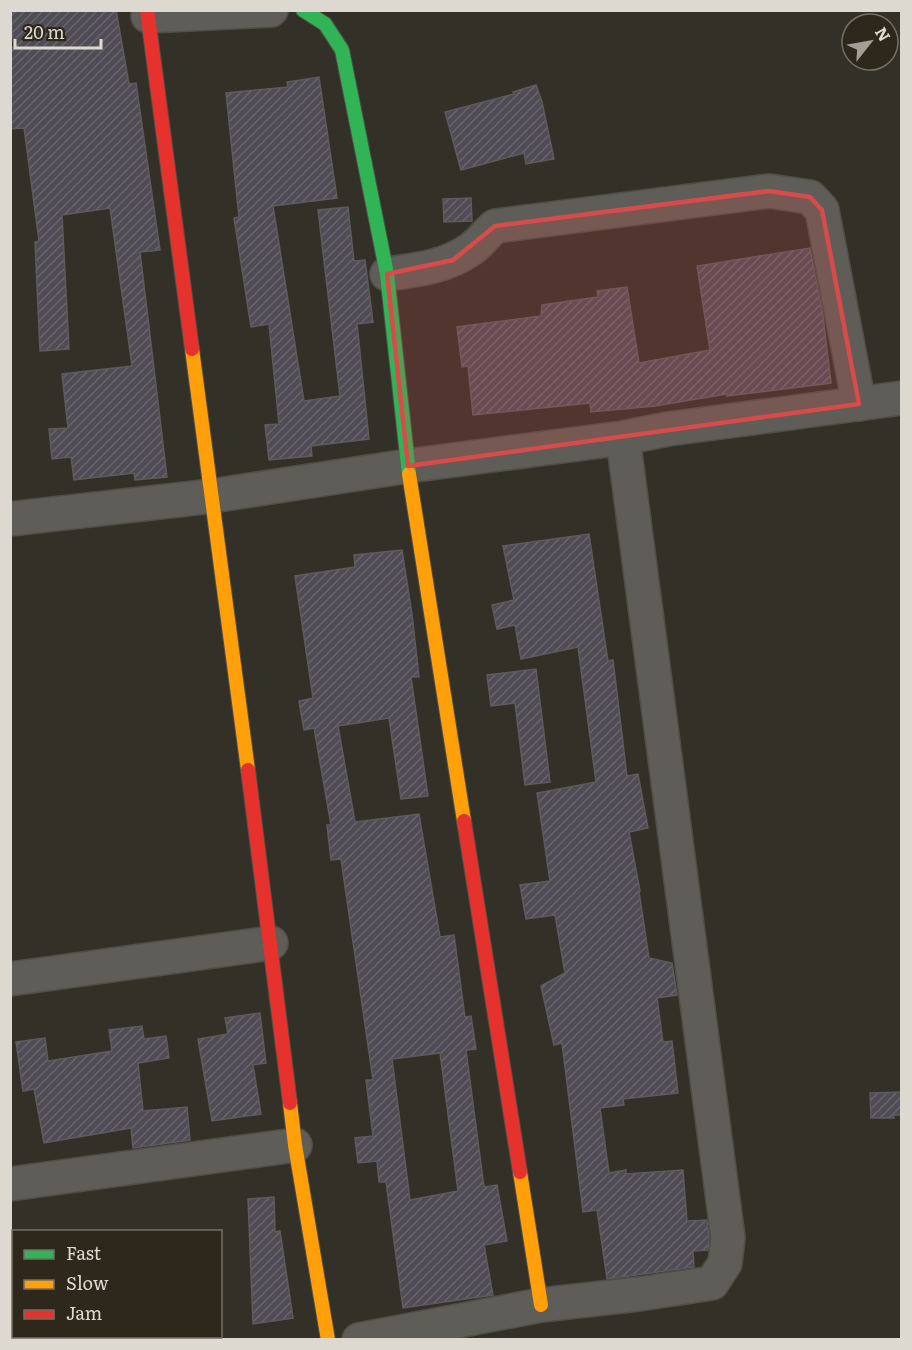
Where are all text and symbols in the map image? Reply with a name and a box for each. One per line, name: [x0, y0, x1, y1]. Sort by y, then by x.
scale bar: [15, 12, 100, 50]
north arrow: [840, 12, 900, 72]
text: 20 m: [24, 18, 65, 45]
text: N: [870, 22, 897, 46]
legend: [12, 1230, 222, 1338]
text: Fast: [66, 1239, 102, 1266]
text: Slow: [66, 1269, 109, 1296]
text: Jam: [66, 1299, 102, 1326]

